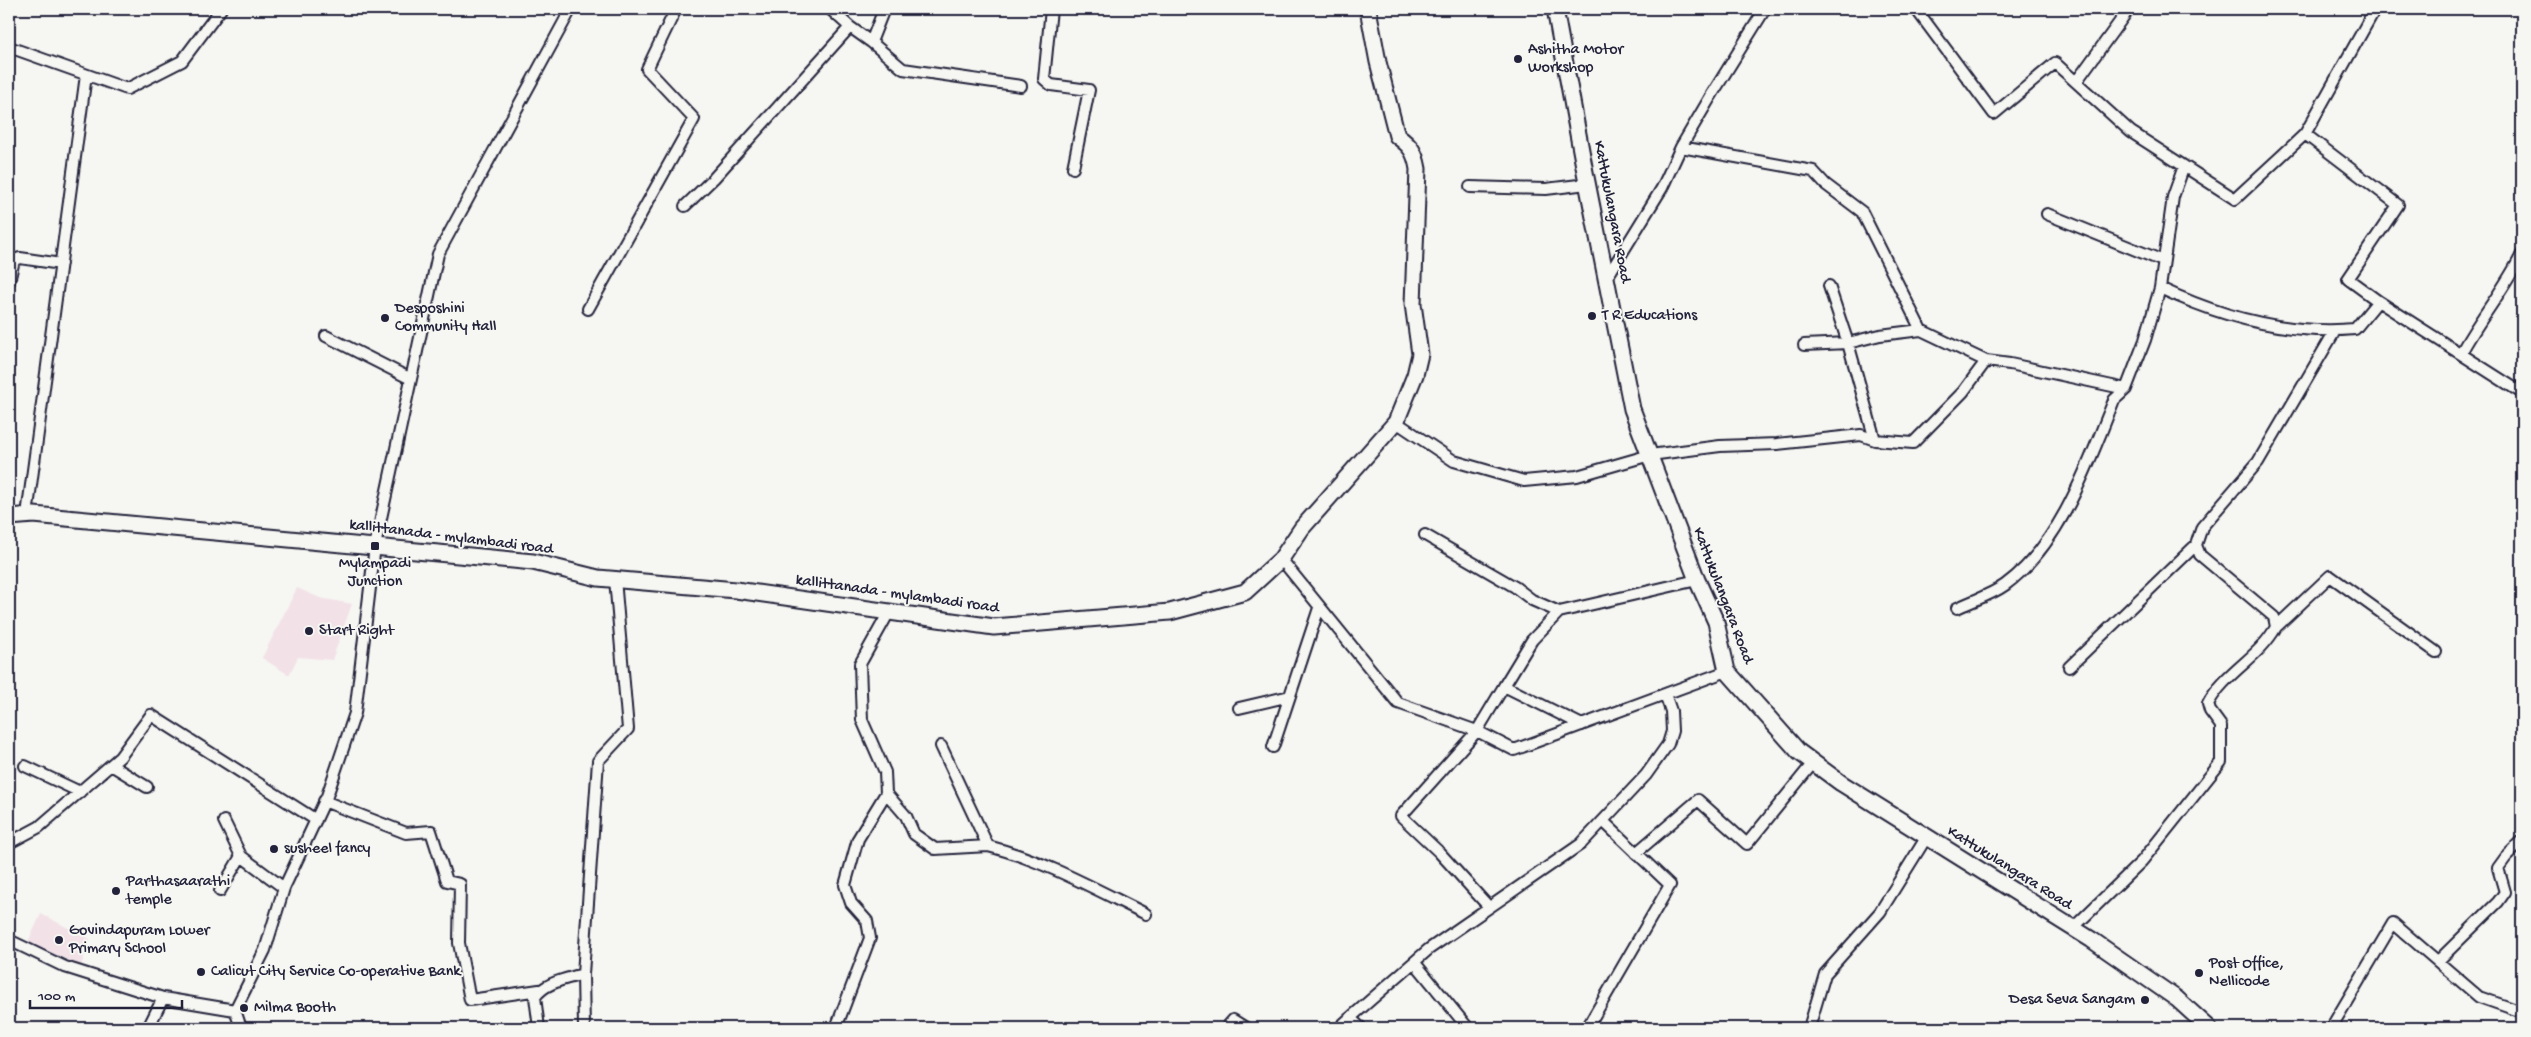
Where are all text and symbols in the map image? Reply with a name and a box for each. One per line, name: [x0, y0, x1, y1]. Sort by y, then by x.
place label: Ashitha Motor Workshop: [1528, 41, 1624, 78]
marker: Ashitha Motor Workshop: [1512, 53, 1524, 65]
street label: Kattukulangara Road: [1588, 139, 1634, 286]
place label: Desposhini Community Hall: [394, 300, 497, 337]
place label: T R Educations: [1601, 307, 1698, 326]
marker: T R Educations: [1586, 310, 1598, 322]
marker: Desposhini Community Hall: [379, 312, 391, 324]
street label: kallittanada - mylambadi road: [348, 516, 556, 560]
street label: Kattukulangara Road: [1687, 525, 1757, 668]
marker: Mylampadi Junction: [369, 540, 381, 552]
place label: Mylampadi Junction: [339, 555, 411, 592]
street label: kallittanada - mylambadi road: [794, 571, 1001, 619]
place label: Start Right: [319, 622, 395, 641]
marker: Start Right: [303, 625, 315, 637]
street label: Kattukulangara Road: [1943, 823, 2077, 916]
place label: susheel fancy: [284, 840, 371, 859]
marker: susheel fancy: [268, 843, 280, 855]
place label: Parthasaarathi temple: [125, 873, 230, 910]
marker: Parthasaarathi temple: [110, 885, 122, 897]
place label: Govindapuram Lower Primary School: [68, 922, 211, 959]
marker: Govindapuram Lower Primary School: [53, 934, 65, 946]
place label: Post Office, Nellicode: [2208, 955, 2284, 992]
place label: Calicut City Service Co-operative Bank: [211, 963, 462, 982]
marker: Calicut City Service Co-operative Bank: [195, 966, 207, 978]
marker: Post Office, Nellicode: [2193, 967, 2205, 979]
scale bar: [30, 977, 182, 1009]
text: 100 m: [37, 988, 76, 1006]
place label: Desa Seva Sangam: [2008, 991, 2136, 1010]
marker: Desa Seva Sangam: [2139, 994, 2151, 1006]
place label: Milma Booth: [254, 999, 336, 1018]
marker: Milma Booth: [238, 1002, 250, 1014]

